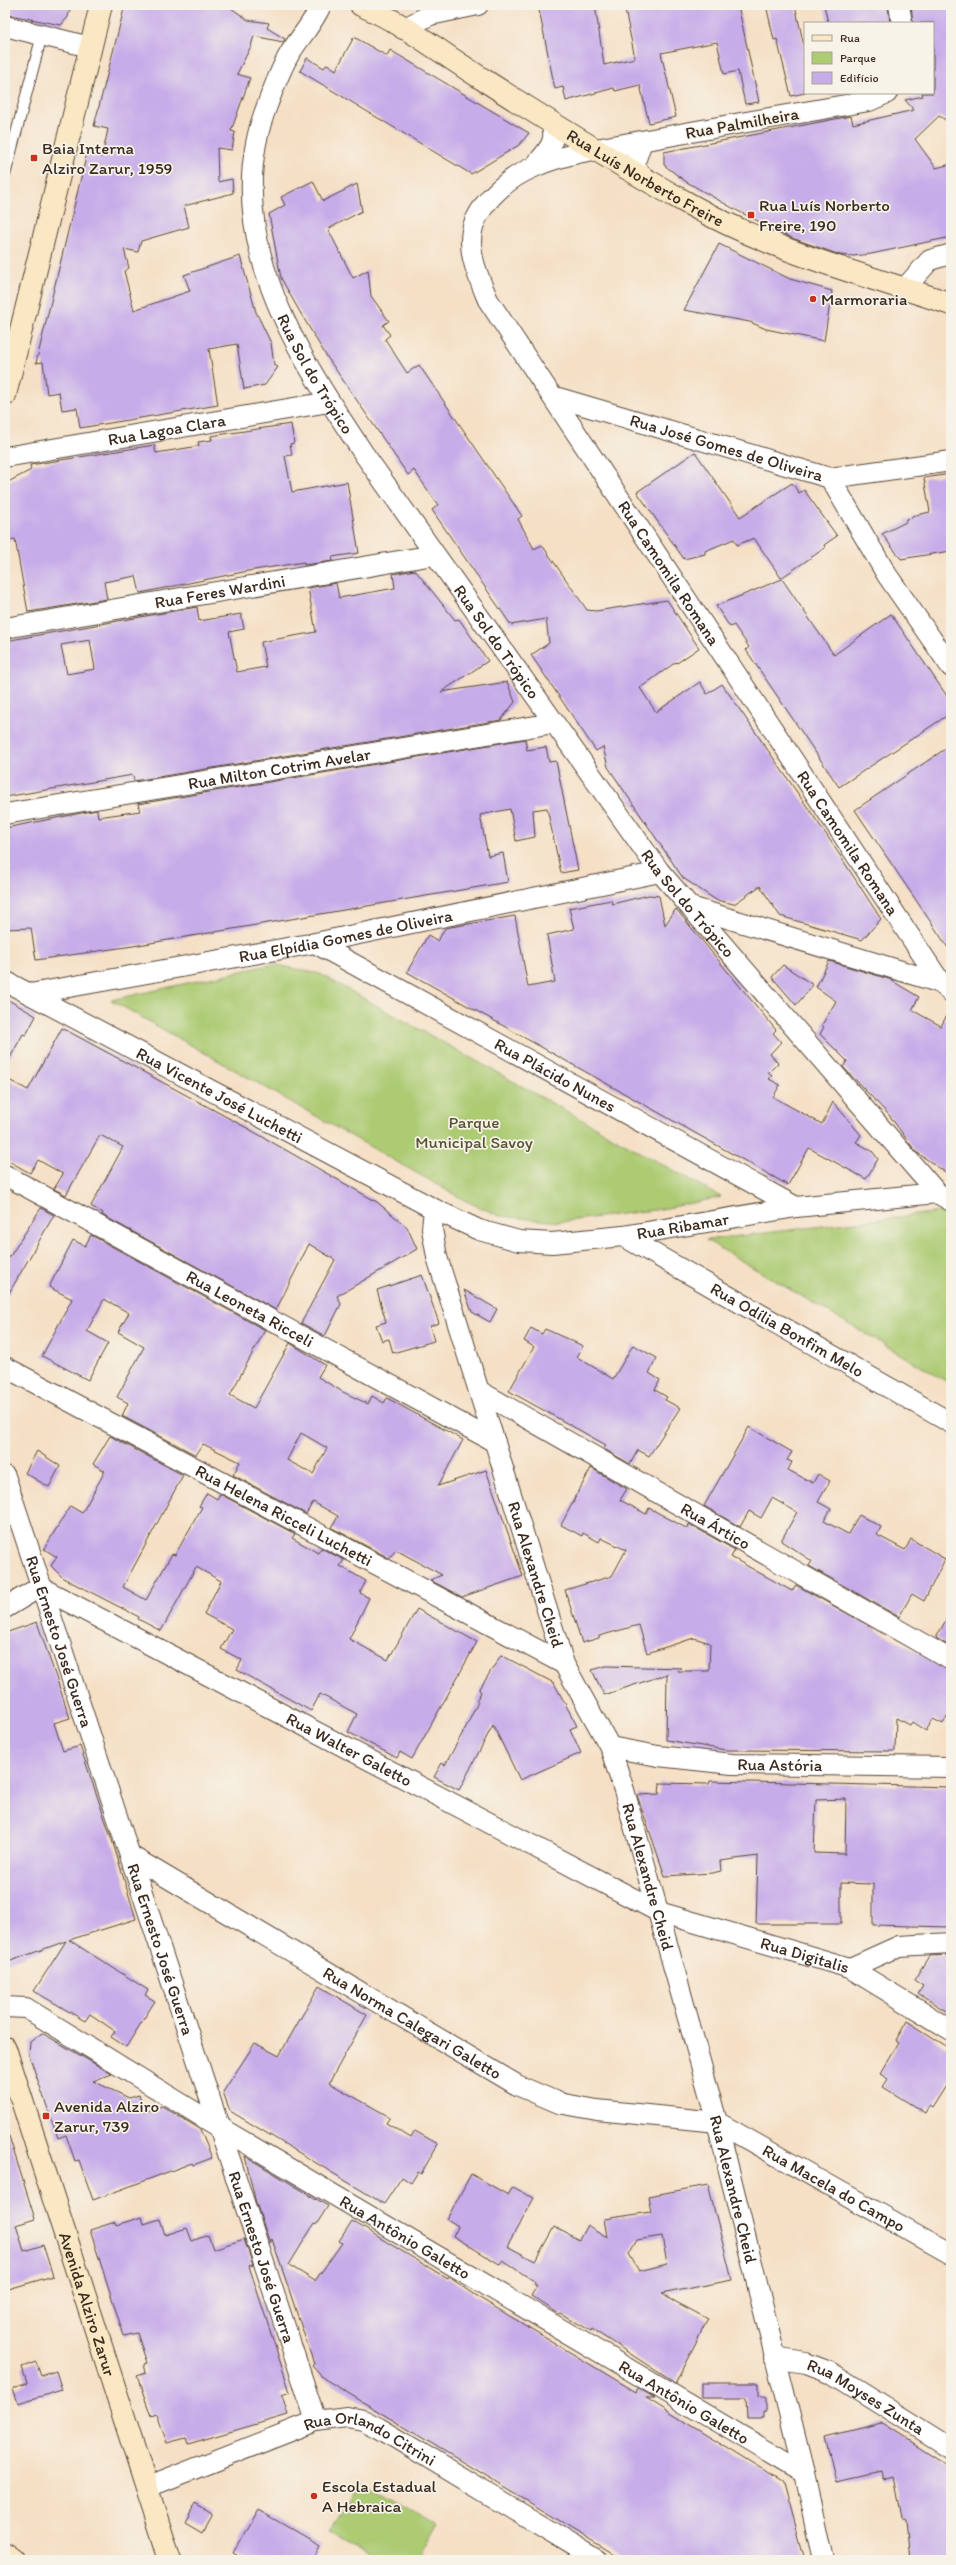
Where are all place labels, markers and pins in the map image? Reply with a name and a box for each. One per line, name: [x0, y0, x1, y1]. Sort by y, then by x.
place label: Baia Interna Alziro Zarur, 1959: [42, 138, 173, 178]
marker: Baia Interna Alziro Zarur, 1959: [29, 153, 39, 163]
place label: Rua Luís Norberto Freire, 190: [759, 195, 890, 235]
marker: Rua Luís Norberto Freire, 190: [746, 210, 756, 220]
place label: Marmoraria: [821, 289, 907, 309]
marker: Marmoraria: [808, 294, 818, 304]
place label: Avenida Alziro Zarur, 739: [54, 2096, 159, 2136]
marker: Avenida Alziro Zarur, 739: [41, 2111, 51, 2121]
place label: Escola Estadual A Hebraica: [322, 2476, 437, 2516]
marker: Escola Estadual A Hebraica: [309, 2491, 319, 2501]

